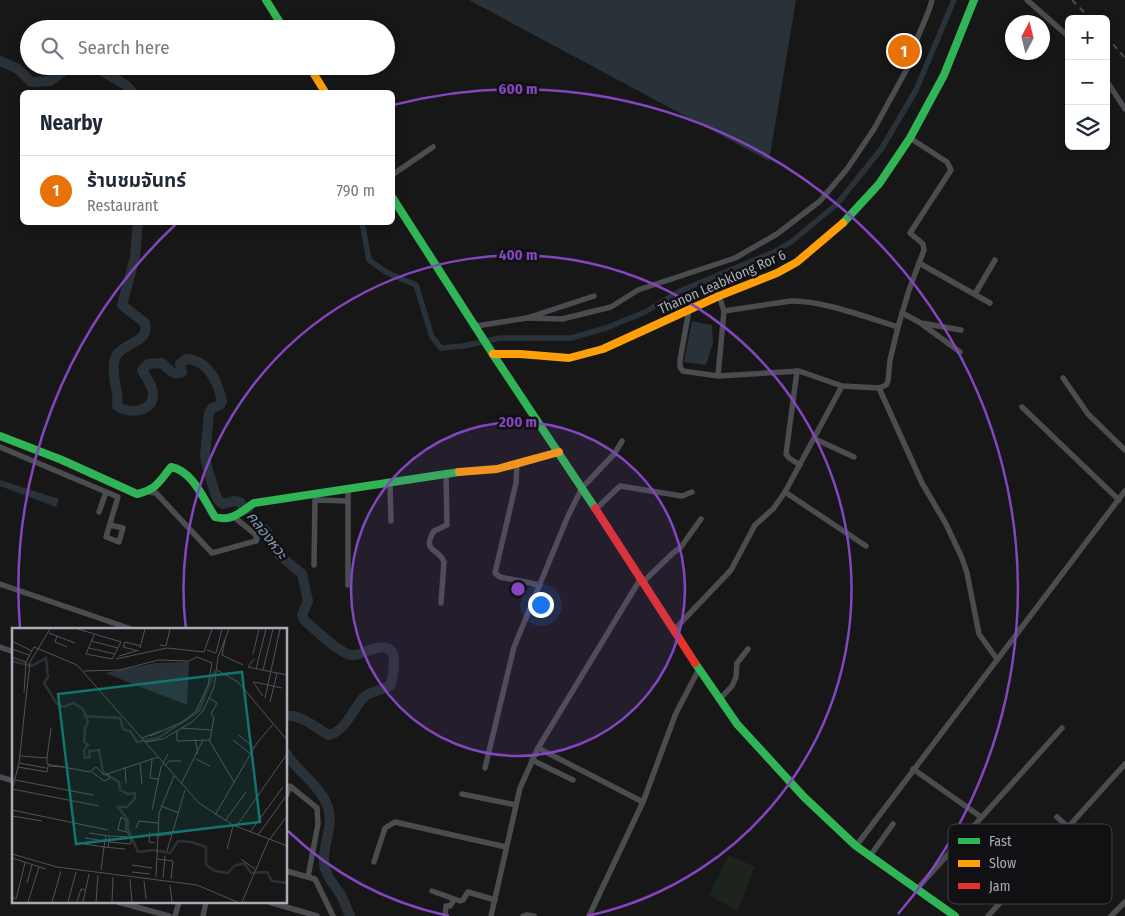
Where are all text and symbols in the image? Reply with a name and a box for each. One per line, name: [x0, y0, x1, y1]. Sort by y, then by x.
north arrow: [1005, 15, 1050, 60]
map controls: [1065, 15, 1110, 150]
button: +: [1065, 15, 1110, 60]
search box: [20, 20, 395, 75]
pin: 1: [888, 32, 920, 70]
icon: search: [38, 34, 66, 62]
text: Search here: [78, 36, 170, 59]
button: −: [1065, 60, 1110, 105]
text: 600 m: [499, 80, 537, 98]
button: layers: [1065, 105, 1110, 150]
text: Nearby: [40, 110, 102, 136]
text: ร้านชมจันทร์: [87, 169, 186, 192]
text: 1: [53, 181, 59, 200]
text: 790 m: [337, 181, 375, 200]
text: Restaurant: [87, 196, 158, 215]
text: 400 m: [499, 246, 537, 264]
street label: Thanon Leabklong Ror 6: [656, 246, 788, 318]
text: 200 m: [498, 413, 537, 431]
water label: คลองหวะ: [243, 508, 292, 564]
centre of rings: [509, 580, 527, 598]
your location: [528, 592, 554, 618]
inset map: [12, 628, 288, 904]
legend: [948, 824, 1112, 904]
text: Fast: [989, 833, 1012, 850]
text: Slow: [989, 855, 1016, 872]
text: Jam: [989, 878, 1010, 895]

